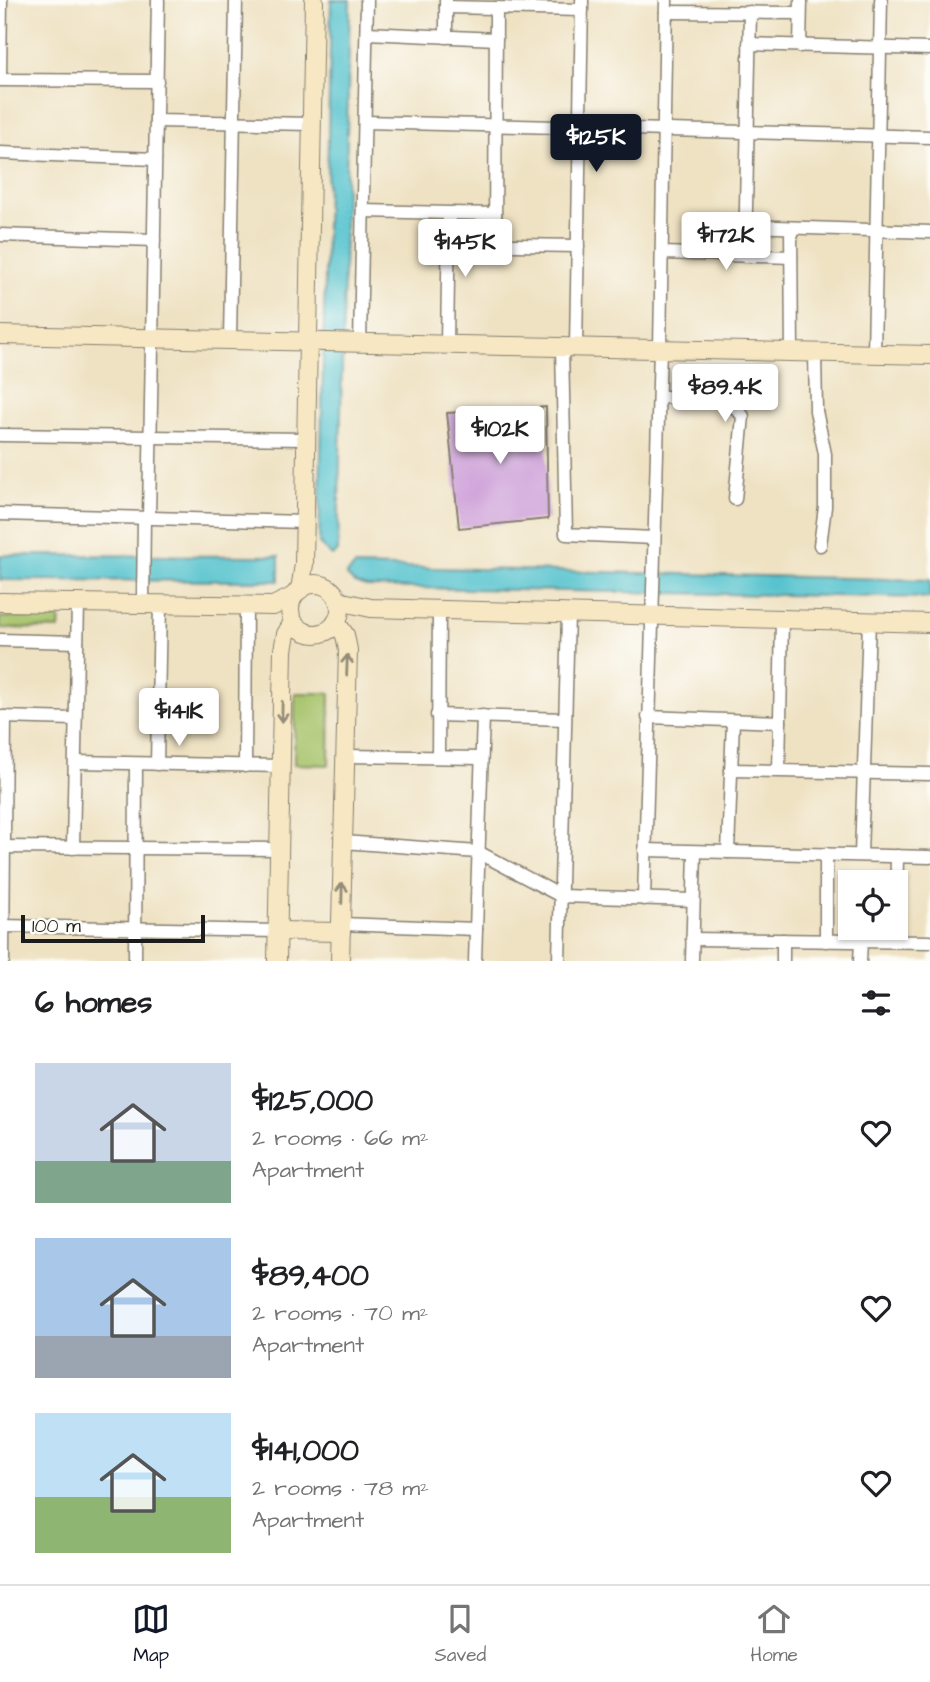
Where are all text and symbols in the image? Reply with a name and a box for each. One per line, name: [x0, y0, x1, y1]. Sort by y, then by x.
pin: $125K: [547, 114, 645, 174]
text: $125K: [566, 121, 626, 153]
pin: $172K: [677, 212, 775, 272]
pin: $145K: [416, 219, 514, 279]
text: $172K: [698, 219, 754, 251]
text: $145K: [434, 226, 496, 258]
pin: $89.4K: [668, 364, 782, 424]
text: $89.4K: [688, 371, 762, 403]
pin: $102K: [451, 406, 549, 466]
text: $102K: [471, 413, 529, 445]
one-way arrow: [341, 654, 354, 677]
pin: $141K: [130, 688, 228, 748]
text: $141K: [155, 695, 203, 727]
one-way arrow: [275, 701, 289, 724]
map controls: [838, 870, 908, 940]
button: locate: [838, 870, 908, 940]
one-way arrow: [335, 882, 348, 905]
scale bar: [21, 912, 205, 944]
text: 100 m: [32, 913, 81, 940]
text: 6 homes: [35, 982, 152, 1024]
icon: filters: [857, 984, 895, 1022]
text: $125,000: [252, 1080, 373, 1122]
icon: home: [91, 1091, 175, 1175]
icon: heart: [857, 1114, 895, 1152]
text: 2 rooms · 66 m²: [252, 1122, 429, 1154]
text: Apartment: [252, 1154, 364, 1186]
text: $89,400: [252, 1255, 369, 1297]
icon: home: [91, 1266, 175, 1350]
icon: heart: [857, 1289, 895, 1327]
text: 2 rooms · 70 m²: [252, 1297, 428, 1329]
text: Apartment: [252, 1329, 364, 1361]
text: $141,000: [252, 1430, 359, 1472]
icon: home: [91, 1441, 175, 1525]
icon: heart: [857, 1464, 895, 1502]
text: 2 rooms · 78 m²: [252, 1472, 429, 1504]
text: Apartment: [252, 1504, 364, 1536]
tab: Map: [132, 1600, 170, 1669]
tab: Saved: [434, 1600, 486, 1669]
tab: Home: [751, 1600, 798, 1669]

